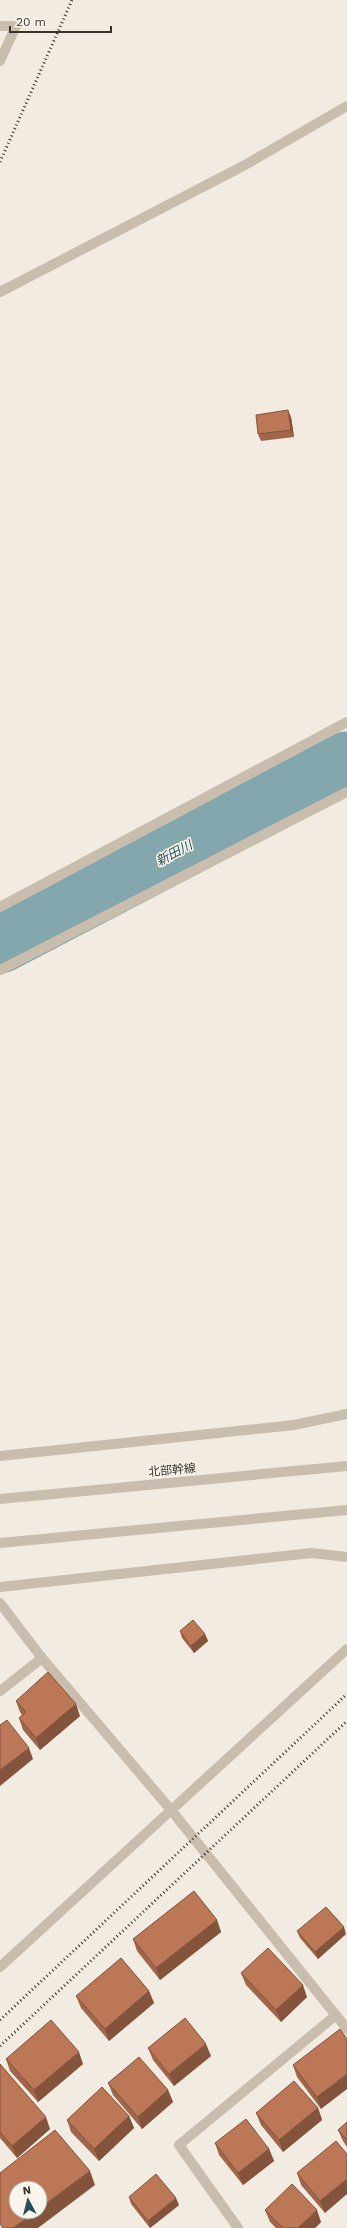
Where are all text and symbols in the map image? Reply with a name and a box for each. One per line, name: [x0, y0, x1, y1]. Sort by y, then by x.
scale bar: [10, 8, 111, 34]
text: 20 m: [16, 15, 46, 29]
water label: 新田川: [153, 836, 196, 869]
street label: 北部幹線: [147, 1461, 197, 1479]
north arrow: [8, 2180, 48, 2220]
text: N: [22, 2184, 32, 2198]

